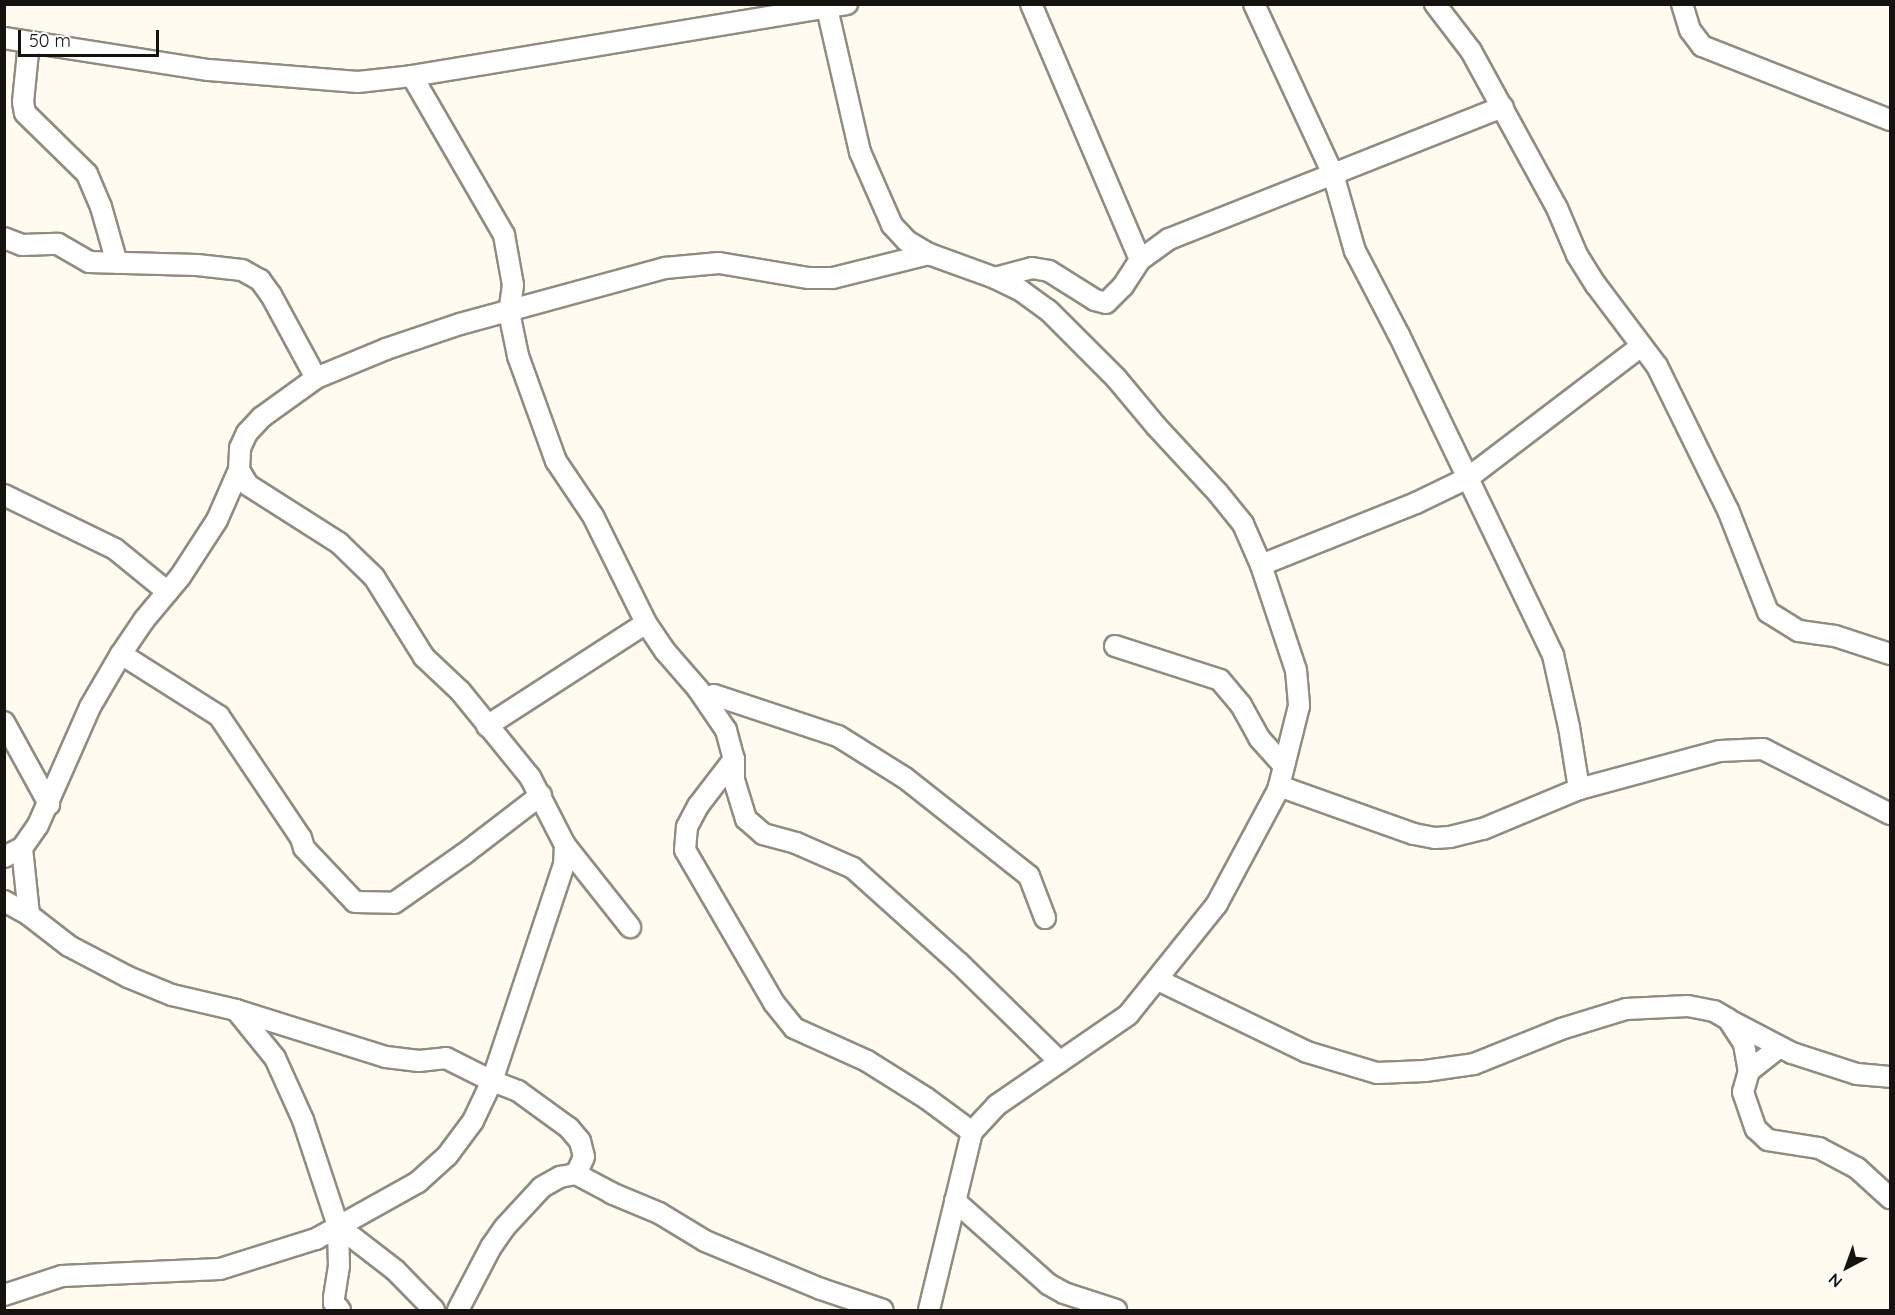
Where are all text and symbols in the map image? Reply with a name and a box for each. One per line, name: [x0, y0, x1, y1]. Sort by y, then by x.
scale bar: [21, 18, 162, 56]
text: 50 m: [29, 29, 71, 52]
north arrow: [1817, 1237, 1877, 1297]
text: N: [1824, 1269, 1846, 1292]

